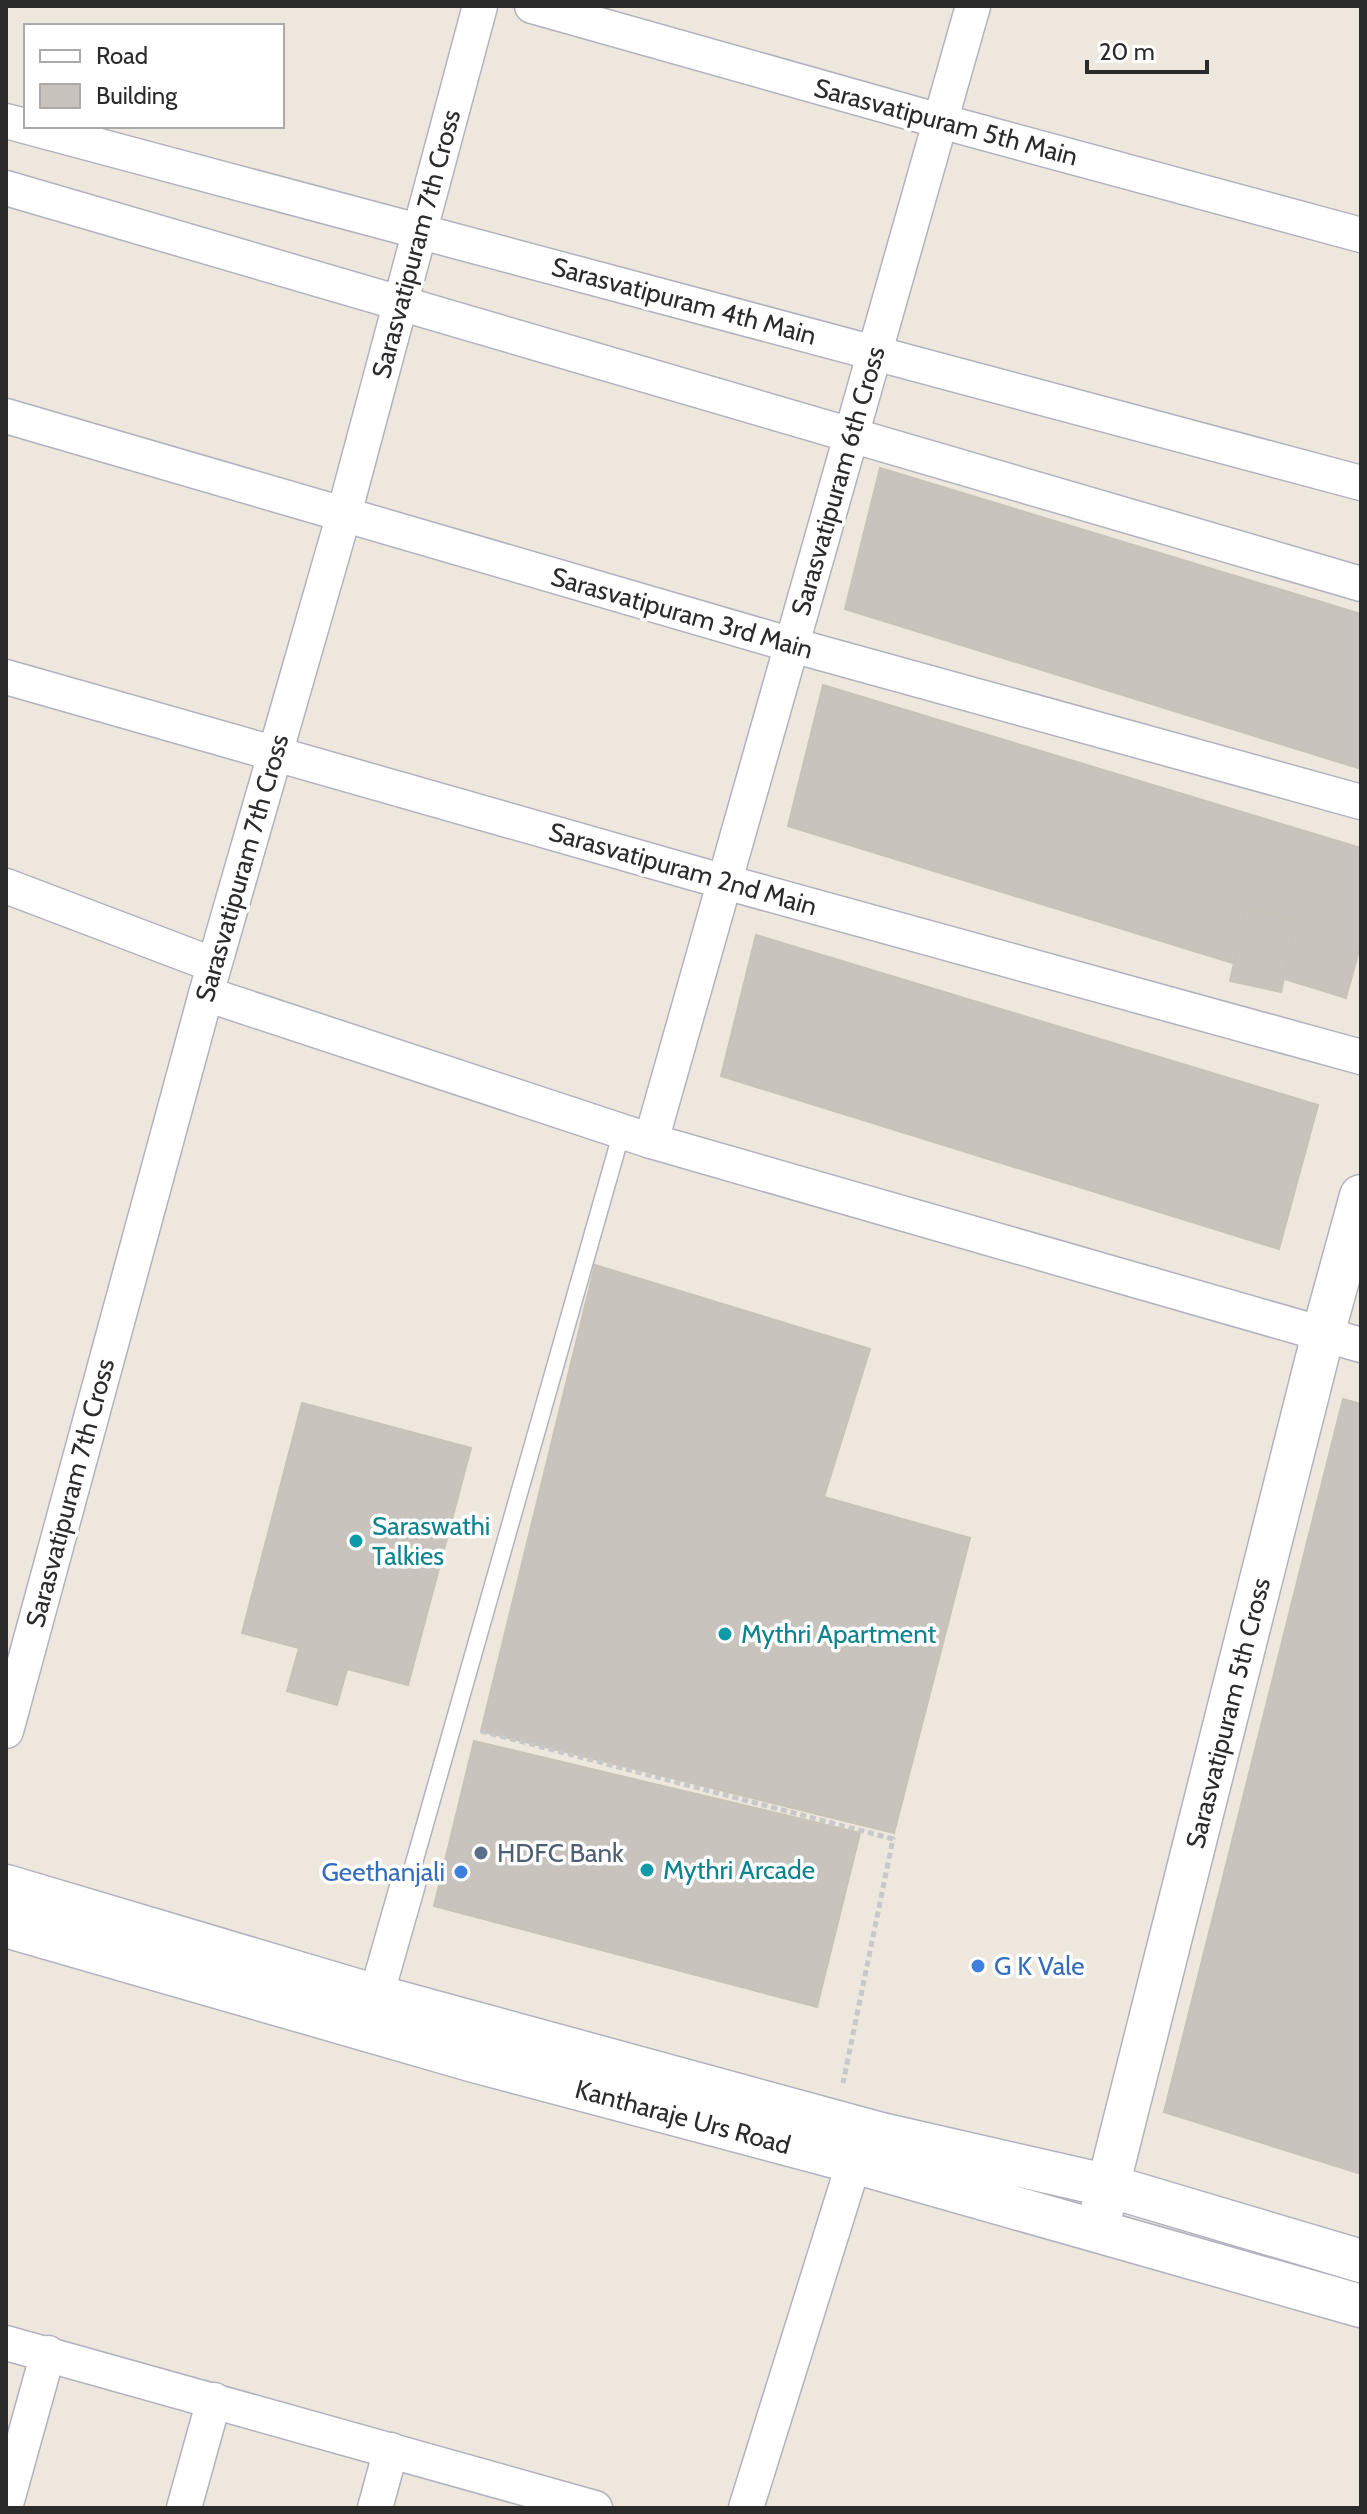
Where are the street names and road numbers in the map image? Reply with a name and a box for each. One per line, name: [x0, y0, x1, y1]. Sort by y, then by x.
street label: Sarasvatipuram 5th Main: [811, 71, 1081, 173]
street label: Sarasvatipuram 7th Cross: [365, 106, 467, 382]
street label: Sarasvatipuram 4th Main: [548, 250, 820, 352]
street label: Sarasvatipuram 6th Cross: [784, 343, 892, 619]
street label: Sarasvatipuram 3rd Main: [547, 560, 817, 666]
street label: Sarasvatipuram 7th Cross: [188, 730, 296, 1005]
street label: Sarasvatipuram 2nd Main: [545, 815, 821, 923]
street label: Sarasvatipuram 7th Cross: [19, 1355, 121, 1631]
street label: Sarasvatipuram 5th Cross: [1179, 1574, 1277, 1852]
street label: Kantharaje Urs Road: [572, 2073, 794, 2161]

